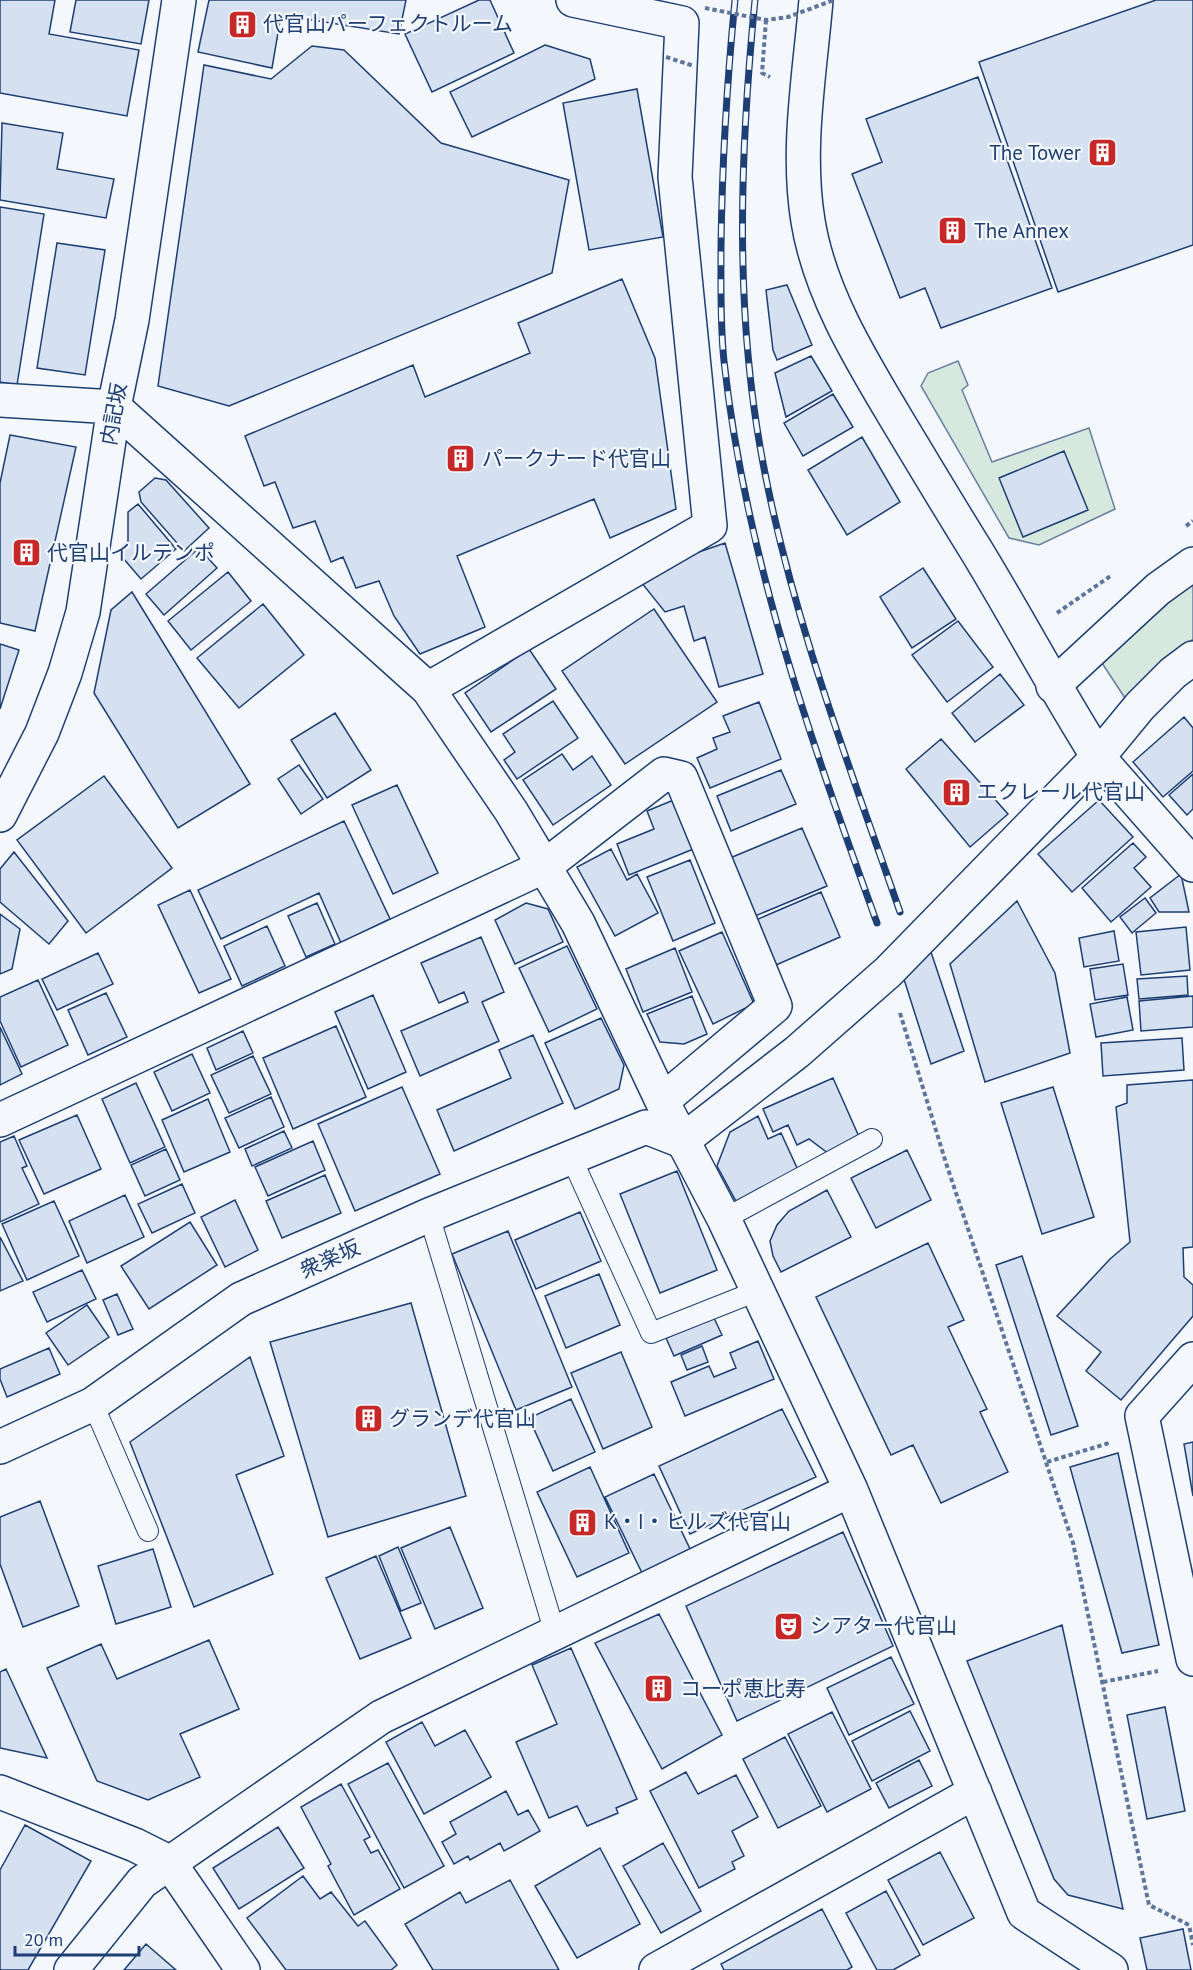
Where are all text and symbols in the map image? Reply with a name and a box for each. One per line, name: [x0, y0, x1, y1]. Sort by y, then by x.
building icon: 代官山パーフェクトルーム: [226, 8, 258, 40]
place label: 代官山パーフェクトルーム: [263, 10, 513, 37]
building icon: The Tower: [1086, 137, 1118, 169]
place label: The Tower: [989, 139, 1081, 166]
building icon: The Annex: [937, 215, 969, 247]
place label: The Annex: [974, 217, 1069, 244]
street label: 内記坂: [95, 381, 132, 447]
building icon: パークナード代官山: [445, 443, 477, 475]
place label: パークナード代官山: [482, 445, 671, 472]
building icon: 代官山イルテンポ: [10, 537, 42, 569]
place label: 代官山イルテンポ: [47, 539, 215, 566]
building icon: エクレール代官山: [940, 776, 972, 808]
place label: エクレール代官山: [977, 778, 1145, 805]
street label: 衆楽坂: [296, 1233, 364, 1284]
building icon: グランデ代官山: [352, 1403, 384, 1435]
place label: グランデ代官山: [389, 1405, 536, 1432]
building icon: K・I・ヒルズ代官山: [567, 1506, 599, 1538]
place label: K・I・ヒルズ代官山: [604, 1508, 791, 1535]
theatre icon: シアター代官山: [773, 1610, 805, 1642]
place label: シアター代官山: [810, 1612, 957, 1639]
building icon: コーポ恵比寿: [643, 1673, 675, 1705]
place label: コーポ恵比寿: [680, 1675, 806, 1702]
scale bar: [15, 1919, 140, 1957]
text: 20 m: [24, 1928, 63, 1951]

